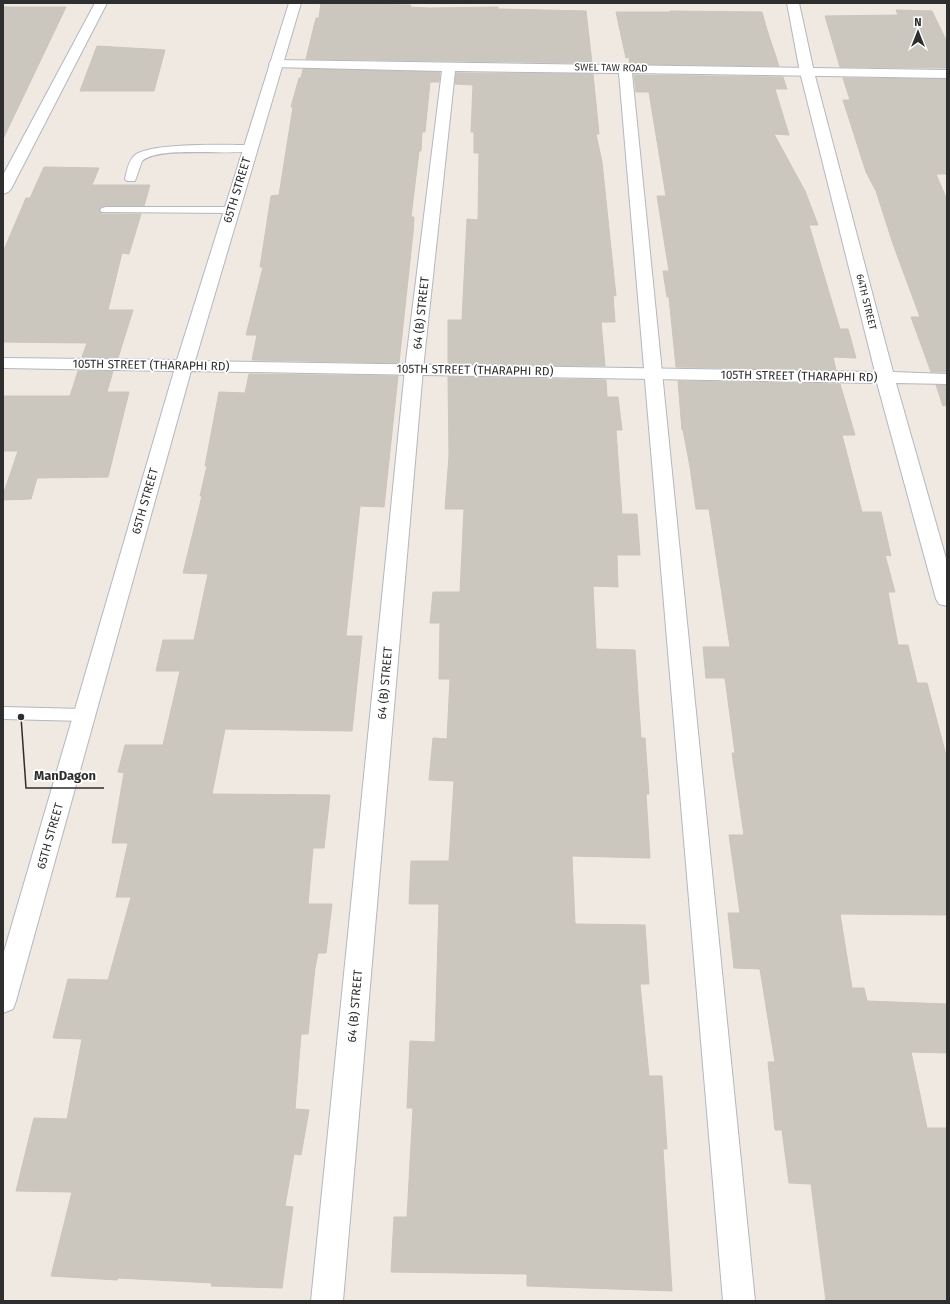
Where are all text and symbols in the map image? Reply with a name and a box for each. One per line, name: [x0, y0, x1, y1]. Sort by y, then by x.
north arrow: [898, 12, 938, 52]
text: N: [914, 16, 922, 29]
street label: SWEL TAW ROAD: [574, 61, 648, 75]
street label: 65TH STREET: [220, 155, 254, 225]
street label: 64TH STREET: [853, 273, 879, 332]
street label: 64 (B) STREET: [410, 275, 432, 350]
street label: 105TH STREET (THARAPHI RD): [72, 357, 230, 373]
street label: 105TH STREET (THARAPHI RD): [396, 362, 554, 378]
street label: 105TH STREET (THARAPHI RD): [720, 368, 878, 384]
street label: 65TH STREET: [129, 466, 161, 536]
street label: 64 (B) STREET: [375, 645, 395, 720]
callout: ManDagon: [26, 763, 104, 788]
text: ManDagon: [34, 768, 96, 783]
street label: 65TH STREET: [34, 801, 66, 871]
street label: 64 (B) STREET: [345, 968, 365, 1043]

